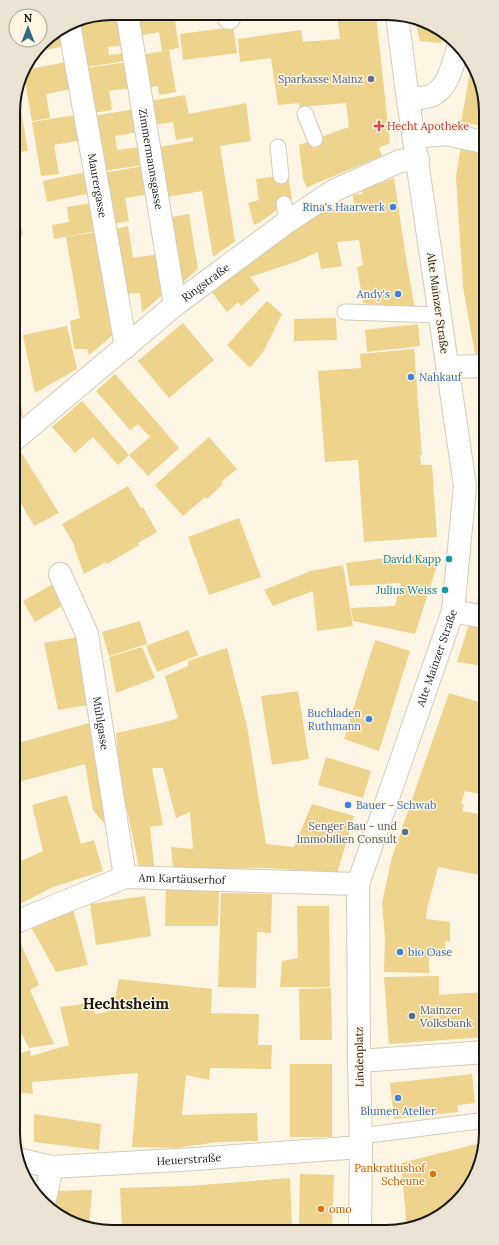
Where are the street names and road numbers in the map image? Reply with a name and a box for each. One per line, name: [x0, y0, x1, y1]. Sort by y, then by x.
street label: Zimmermannsgasse: [136, 108, 166, 211]
street label: Maurergasse: [85, 152, 110, 219]
street label: Alte Mainzer Straße: [424, 251, 452, 354]
street label: Ringstraße: [179, 260, 232, 305]
street label: Alte Mainzer Straße: [413, 607, 460, 709]
street label: Mühlgasse: [90, 695, 112, 751]
street label: Am Kartäuserhof: [138, 870, 227, 887]
street label: Lindenplatz: [351, 1026, 367, 1087]
street label: Heuerstraße: [156, 1150, 222, 1168]

